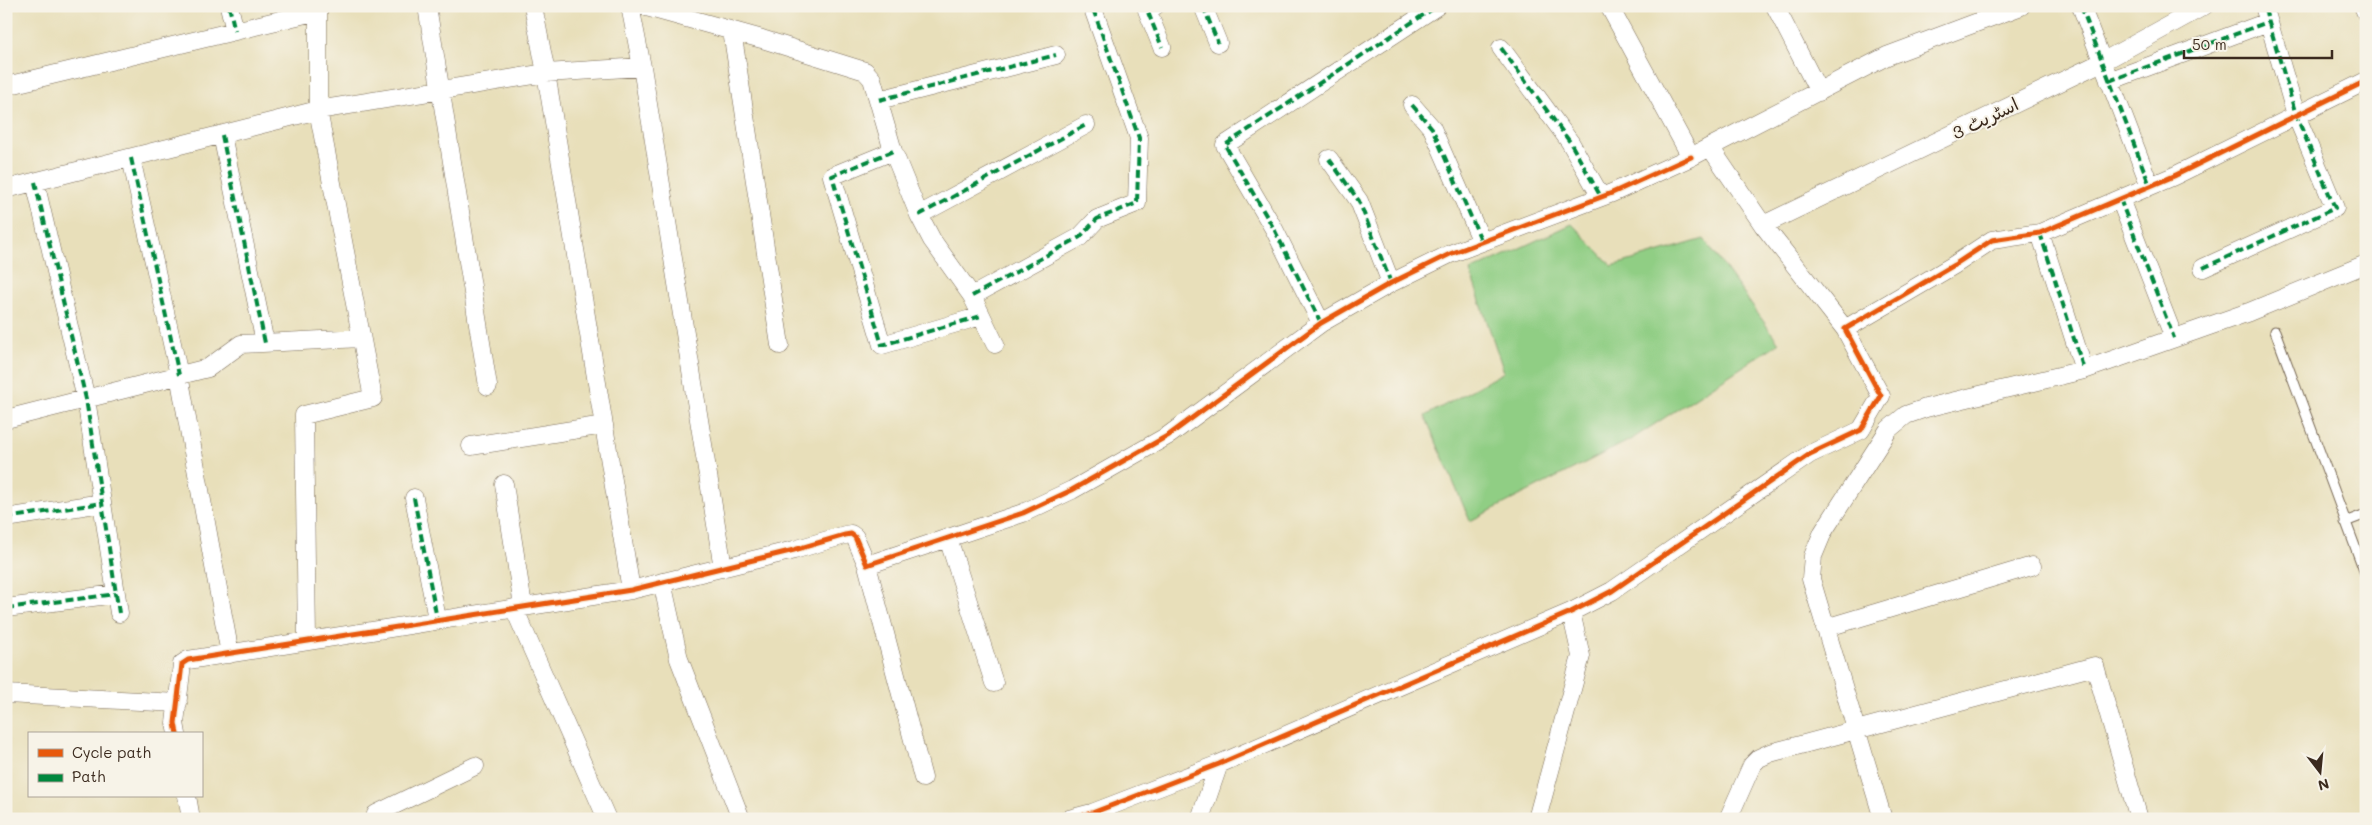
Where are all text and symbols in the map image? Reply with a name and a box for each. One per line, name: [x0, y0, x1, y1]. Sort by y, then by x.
scale bar: [2184, 28, 2332, 60]
text: 50 m: [2192, 34, 2227, 54]
street label: اسٹریٹ 3: [1948, 92, 2022, 144]
legend: [28, 732, 202, 798]
text: Cycle path: [72, 742, 151, 762]
north arrow: [2294, 748, 2344, 798]
text: Path: [72, 766, 106, 786]
text: N: [2316, 774, 2331, 796]

